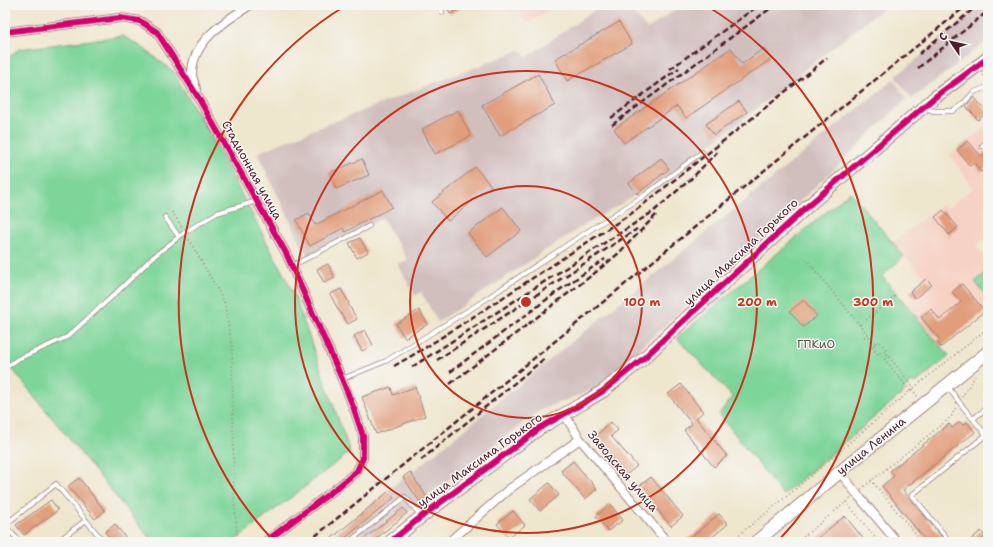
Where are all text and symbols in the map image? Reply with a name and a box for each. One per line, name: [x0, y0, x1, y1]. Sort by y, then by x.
north arrow: [931, 22, 971, 62]
text: С: [935, 29, 951, 44]
street label: Стадионная улица: [218, 118, 286, 223]
street label: улица Максима Горького: [681, 195, 801, 309]
text: 100 m: [624, 294, 661, 310]
text: 200 m: [737, 294, 777, 310]
text: 300 m: [853, 294, 893, 310]
centre of rings: [519, 295, 533, 309]
park label: ГПКиО: [797, 336, 835, 352]
street label: улица Максима Горького: [414, 409, 546, 511]
street label: улица Ленина: [833, 413, 909, 479]
street label: Заводская улица: [584, 427, 662, 515]

